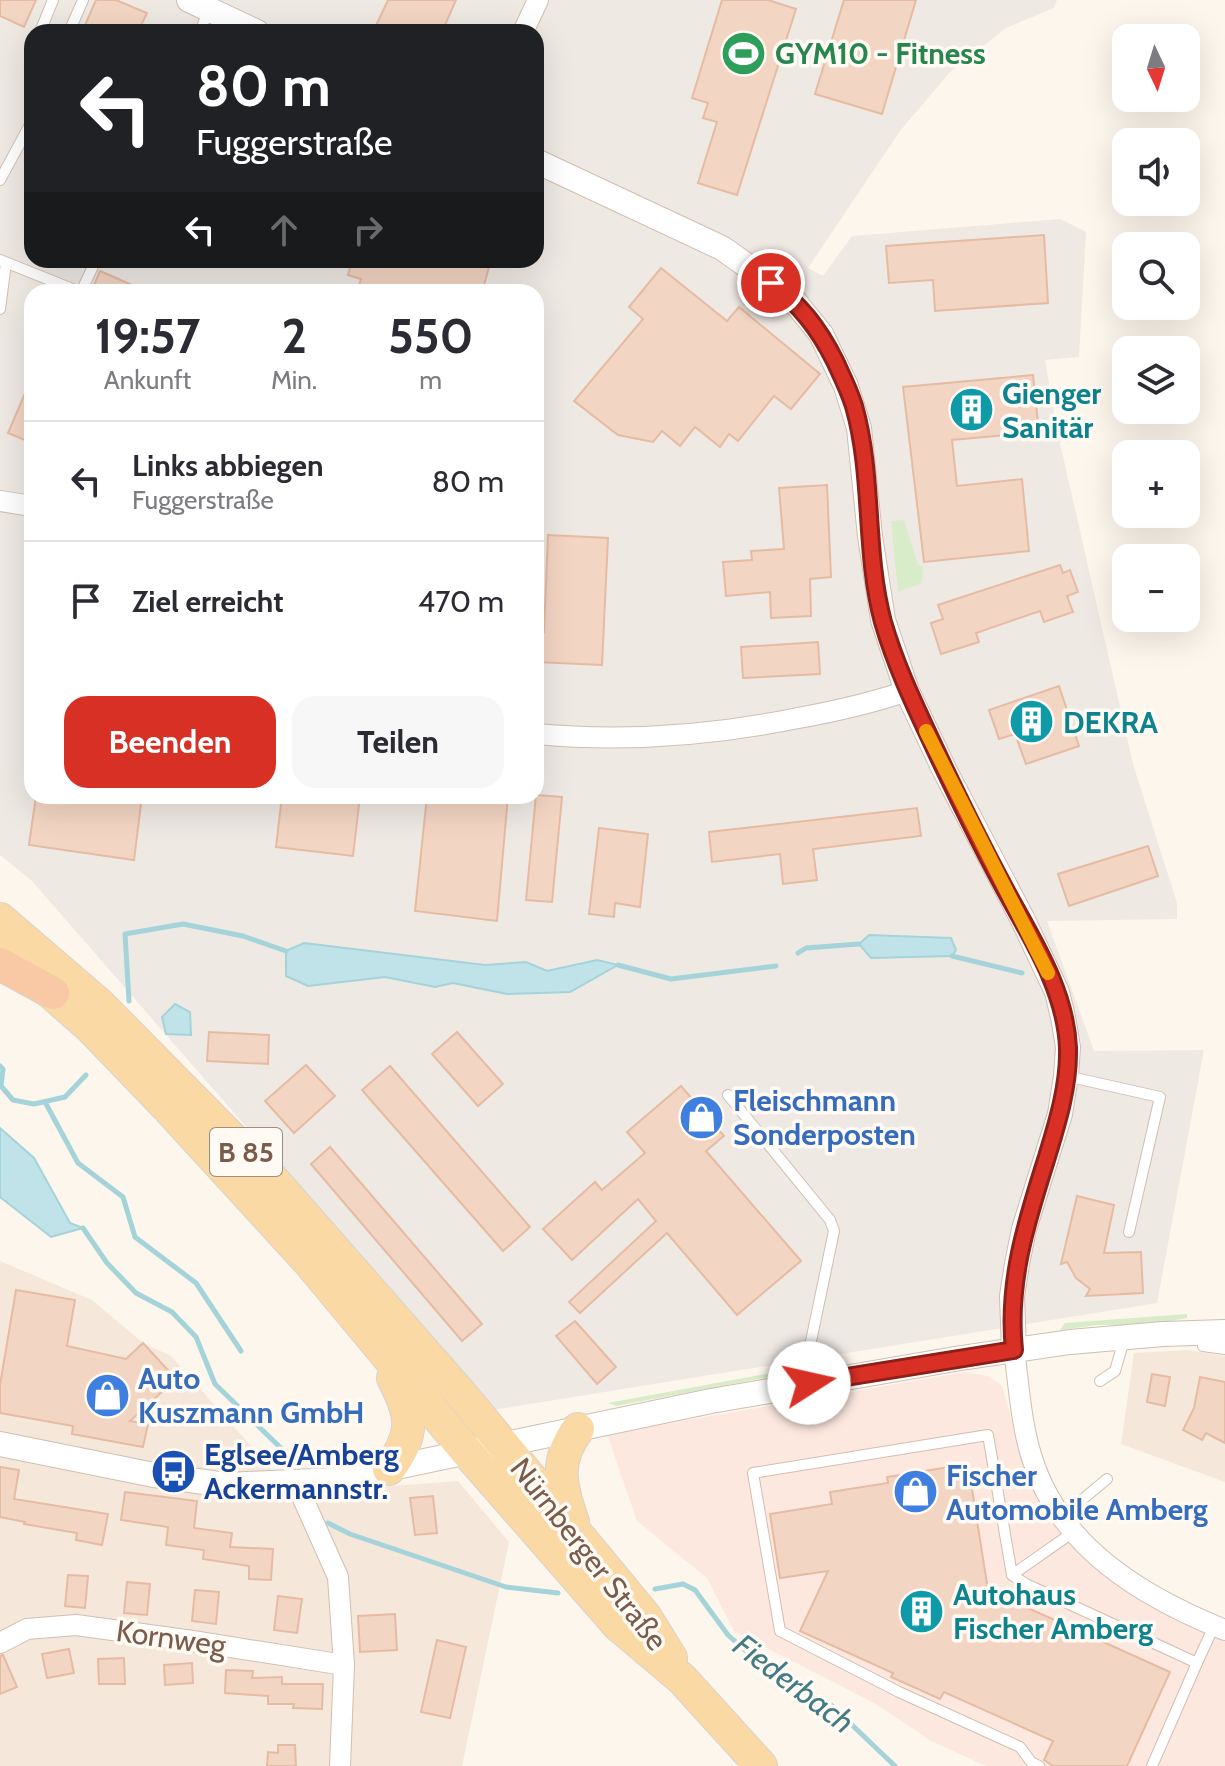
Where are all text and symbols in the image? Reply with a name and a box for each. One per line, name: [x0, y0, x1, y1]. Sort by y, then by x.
north arrow: [1112, 24, 1200, 112]
map controls: [1112, 24, 1200, 632]
sports icon: GYM10 - Fitness: [720, 29, 768, 77]
place label: GYM10 - Fitness: [775, 35, 986, 72]
text: 80 m: [196, 52, 331, 120]
icon: left: [64, 56, 168, 160]
text: Fuggerstraße: [196, 120, 392, 164]
button: sound: [1112, 128, 1200, 216]
icon: left: [178, 208, 222, 252]
icon: ahead: [262, 208, 306, 252]
icon: right: [346, 208, 390, 252]
button: search: [1112, 232, 1200, 320]
pin: [737, 249, 805, 317]
icon: arrive: [749, 261, 793, 305]
text: 19:57: [95, 307, 200, 365]
text: 2: [281, 307, 307, 365]
text: 550: [388, 307, 473, 365]
button: layers: [1112, 336, 1200, 424]
text: Ankunft: [104, 364, 191, 396]
text: Min.: [271, 364, 317, 396]
text: m: [419, 364, 442, 396]
place label: Gienger Sanitär: [1002, 375, 1101, 446]
building icon: Gienger Sanitär: [947, 386, 995, 434]
button: +: [1112, 440, 1200, 528]
text: Links abbiegen: [132, 447, 324, 484]
icon: left: [64, 459, 108, 503]
text: 80 m: [432, 463, 504, 500]
text: Fuggerstraße: [132, 484, 274, 516]
button: −: [1112, 544, 1200, 632]
icon: arrive: [64, 579, 108, 623]
text: Ziel erreicht: [132, 583, 283, 620]
text: 470 m: [418, 583, 504, 620]
button: Beenden: [64, 696, 276, 788]
button: Teilen: [292, 696, 504, 788]
building icon: DEKRA: [1008, 698, 1056, 746]
place label: DEKRA: [1063, 704, 1158, 741]
place label: Fleischmann Sonderposten: [733, 1082, 916, 1153]
shop icon: Fleischmann Sonderposten: [678, 1093, 726, 1141]
road number: B 85: [210, 1128, 282, 1176]
position arrow: [767, 1341, 851, 1425]
place label: Auto Kuszmann GmbH: [138, 1360, 364, 1431]
shop icon: Auto Kuszmann GmbH: [83, 1371, 131, 1419]
place label: Eglsee/Amberg Ackermannstr.: [204, 1436, 399, 1507]
bus stop icon: Eglsee/Amberg Ackermannstr.: [149, 1447, 197, 1495]
street label: Nürnberger Straße: [502, 1450, 676, 1658]
place label: Fischer Automobile Amberg: [946, 1457, 1208, 1528]
shop icon: Fischer Automobile Amberg: [891, 1468, 939, 1516]
place label: Autohaus Fischer Amberg: [953, 1576, 1153, 1647]
building icon: Autohaus Fischer Amberg: [898, 1587, 946, 1635]
street label: Kornweg: [114, 1612, 229, 1664]
water label: Fiederbach: [726, 1625, 862, 1741]

